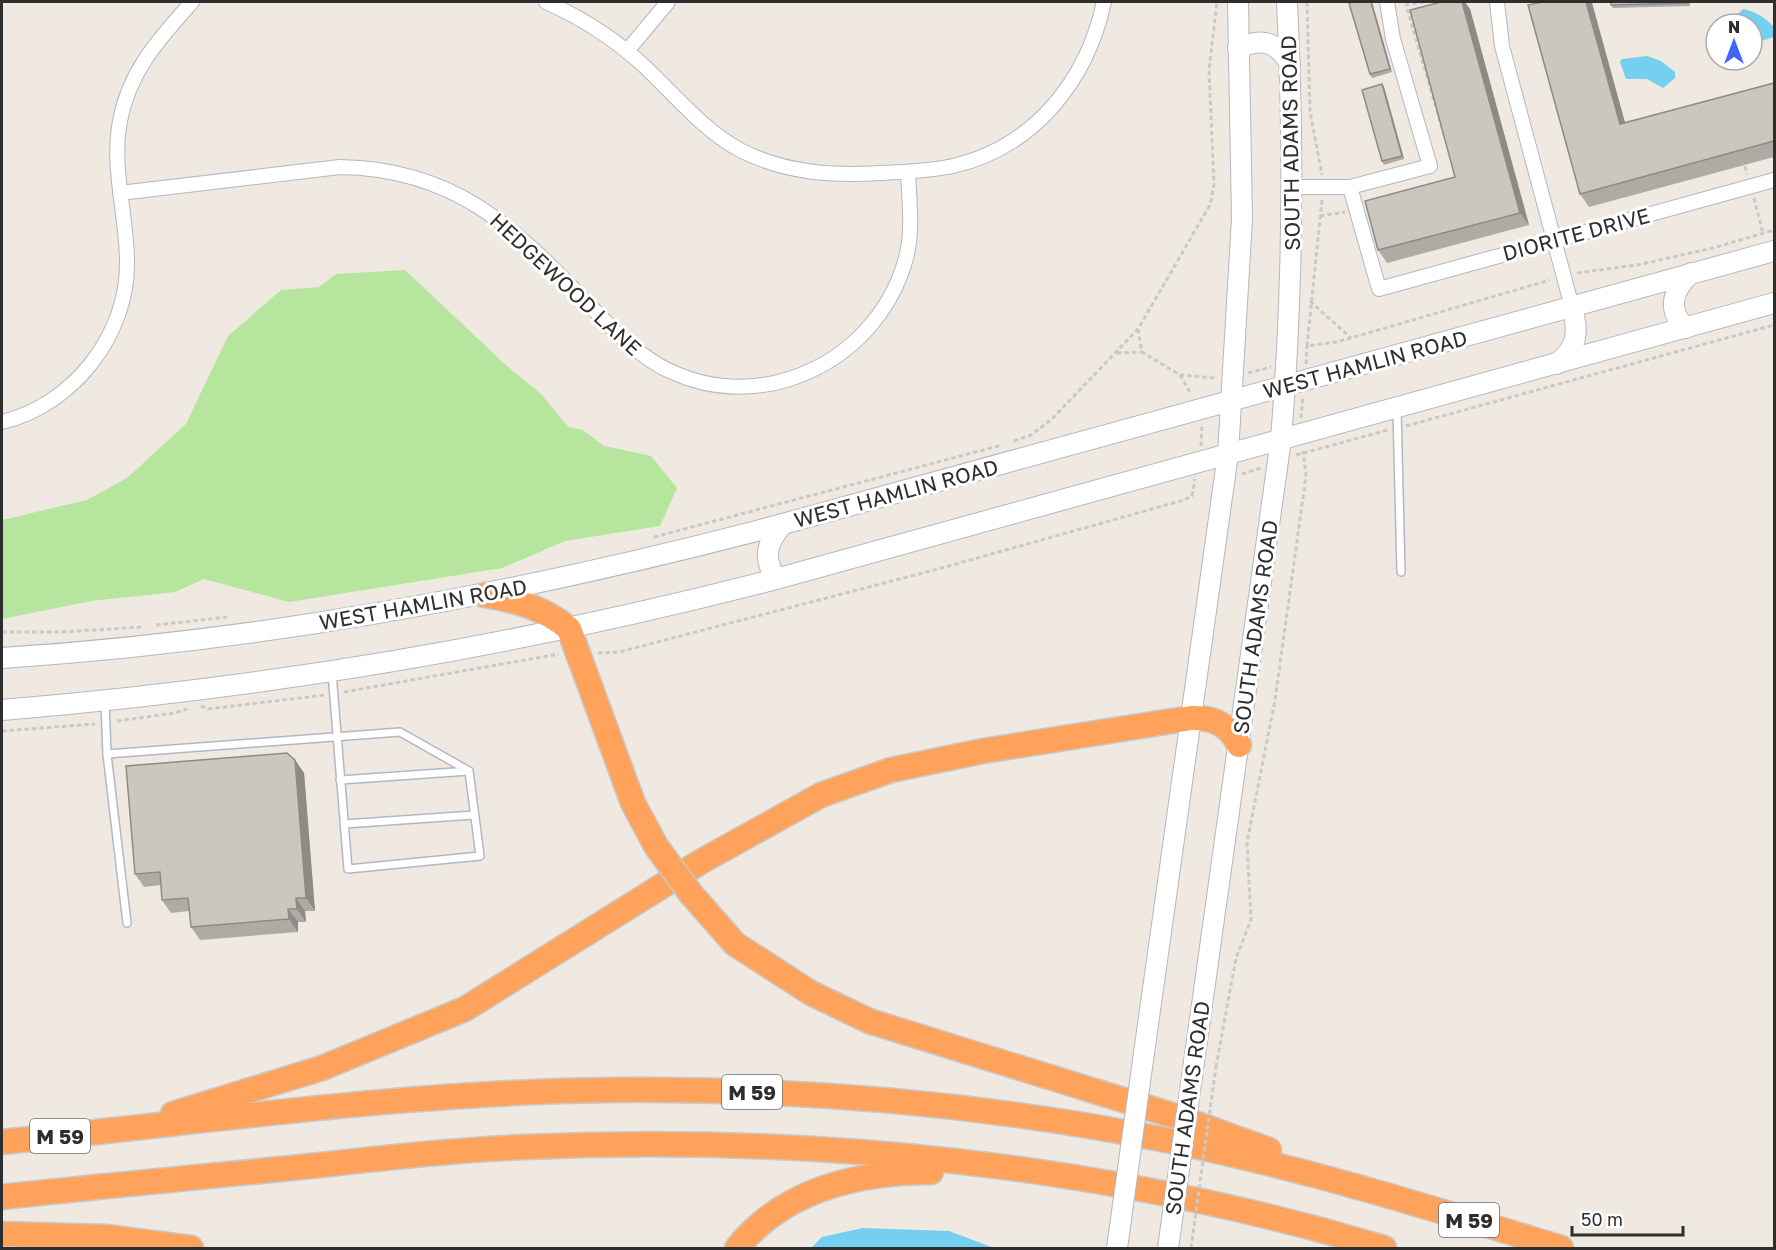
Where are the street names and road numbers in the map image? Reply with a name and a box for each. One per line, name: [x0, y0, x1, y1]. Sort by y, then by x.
street label: SOUTH ADAMS ROAD: [1275, 35, 1305, 251]
street label: DIORITE DRIVE: [1500, 202, 1652, 266]
street label: HEDGEWOOD LANE: [485, 207, 647, 361]
street label: WEST HAMLIN ROAD: [1260, 324, 1470, 404]
street label: WEST HAMLIN ROAD: [791, 453, 1001, 533]
street label: SOUTH ADAMS ROAD: [1227, 518, 1283, 736]
street label: WEST HAMLIN ROAD: [317, 573, 529, 635]
street label: SOUTH ADAMS ROAD: [1159, 999, 1215, 1217]
road number: M 59: [722, 1075, 782, 1109]
road number: M 59: [30, 1119, 90, 1153]
road number: M 59: [1439, 1203, 1499, 1237]

